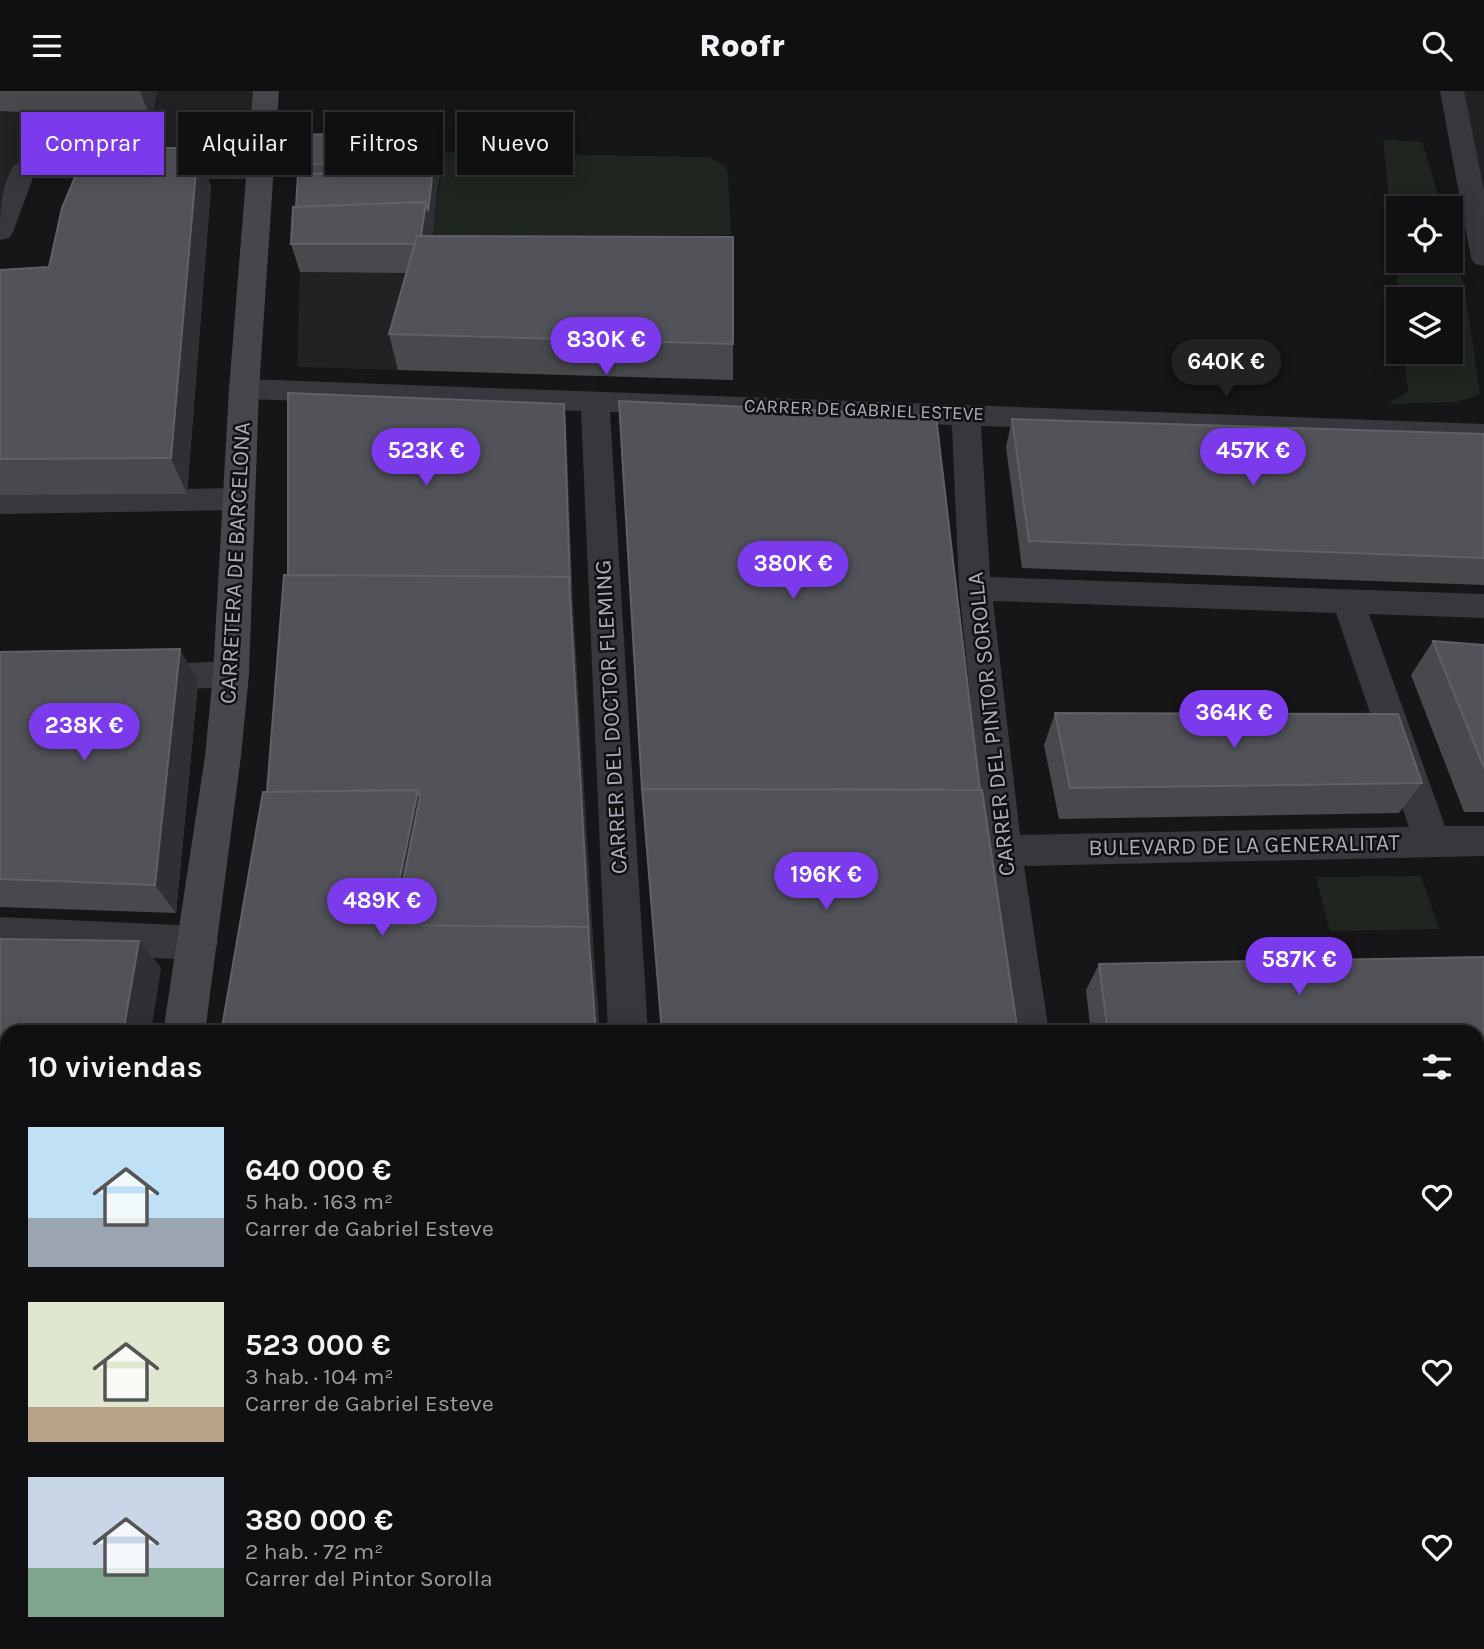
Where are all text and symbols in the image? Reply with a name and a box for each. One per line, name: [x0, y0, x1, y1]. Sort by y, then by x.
icon: menu: [28, 27, 66, 65]
text: Roofr: [699, 27, 785, 64]
icon: search: [1418, 27, 1456, 65]
chip: Comprar: [21, 112, 164, 175]
chip: Alquilar: [178, 112, 311, 175]
chip: Filtros: [325, 112, 443, 175]
chip: Nuevo: [457, 112, 573, 175]
map controls: [1386, 196, 1463, 364]
button: locate: [1386, 196, 1463, 273]
button: layers: [1386, 287, 1463, 364]
pin: 830K €: [549, 317, 663, 377]
text: 830K €: [566, 326, 646, 353]
pin: 640K €: [1169, 339, 1283, 399]
text: 640K €: [1187, 348, 1265, 375]
street label: CARRER DE GABRIEL ESTEVE: [744, 395, 984, 425]
street label: CARRETERA DE BARCELONA: [214, 421, 256, 705]
pin: 523K €: [369, 429, 483, 488]
pin: 457K €: [1196, 429, 1310, 488]
text: 523K €: [387, 437, 465, 464]
text: 457K €: [1216, 437, 1290, 464]
pin: 380K €: [736, 541, 850, 601]
text: 380K €: [753, 550, 833, 577]
street label: CARRER DEL DOCTOR FLEMING: [589, 559, 633, 875]
street label: CARRER DEL PINTOR SOROLLA: [962, 571, 1020, 877]
pin: 364K €: [1177, 691, 1291, 750]
text: 364K €: [1195, 699, 1273, 726]
pin: 238K €: [27, 703, 141, 763]
text: 238K €: [45, 712, 123, 739]
street label: BULEVARD DE LA GENERALITAT: [1088, 829, 1400, 861]
pin: 196K €: [769, 853, 883, 912]
text: 196K €: [790, 861, 862, 888]
pin: 489K €: [325, 879, 439, 938]
text: 489K €: [343, 887, 421, 914]
pin: 587K €: [1242, 937, 1356, 997]
text: 587K €: [1261, 946, 1337, 973]
icon: filters: [1418, 1048, 1456, 1086]
text: 10 viviendas: [28, 1049, 202, 1085]
text: 640 000 €: [245, 1152, 391, 1188]
icon: home: [84, 1155, 168, 1239]
icon: heart: [1418, 1178, 1456, 1216]
text: 5 hab. · 163 m²: [245, 1188, 393, 1215]
text: Carrer de Gabriel Esteve: [245, 1215, 494, 1242]
text: 523 000 €: [245, 1327, 390, 1363]
icon: home: [84, 1330, 168, 1414]
icon: heart: [1418, 1353, 1456, 1391]
text: 3 hab. · 104 m²: [245, 1363, 394, 1390]
text: Carrer de Gabriel Esteve: [245, 1390, 494, 1417]
text: 380 000 €: [245, 1502, 393, 1538]
icon: home: [84, 1505, 168, 1589]
icon: heart: [1418, 1528, 1456, 1566]
text: 2 hab. · 72 m²: [245, 1538, 383, 1565]
text: Carrer del Pintor Sorolla: [245, 1565, 493, 1592]

